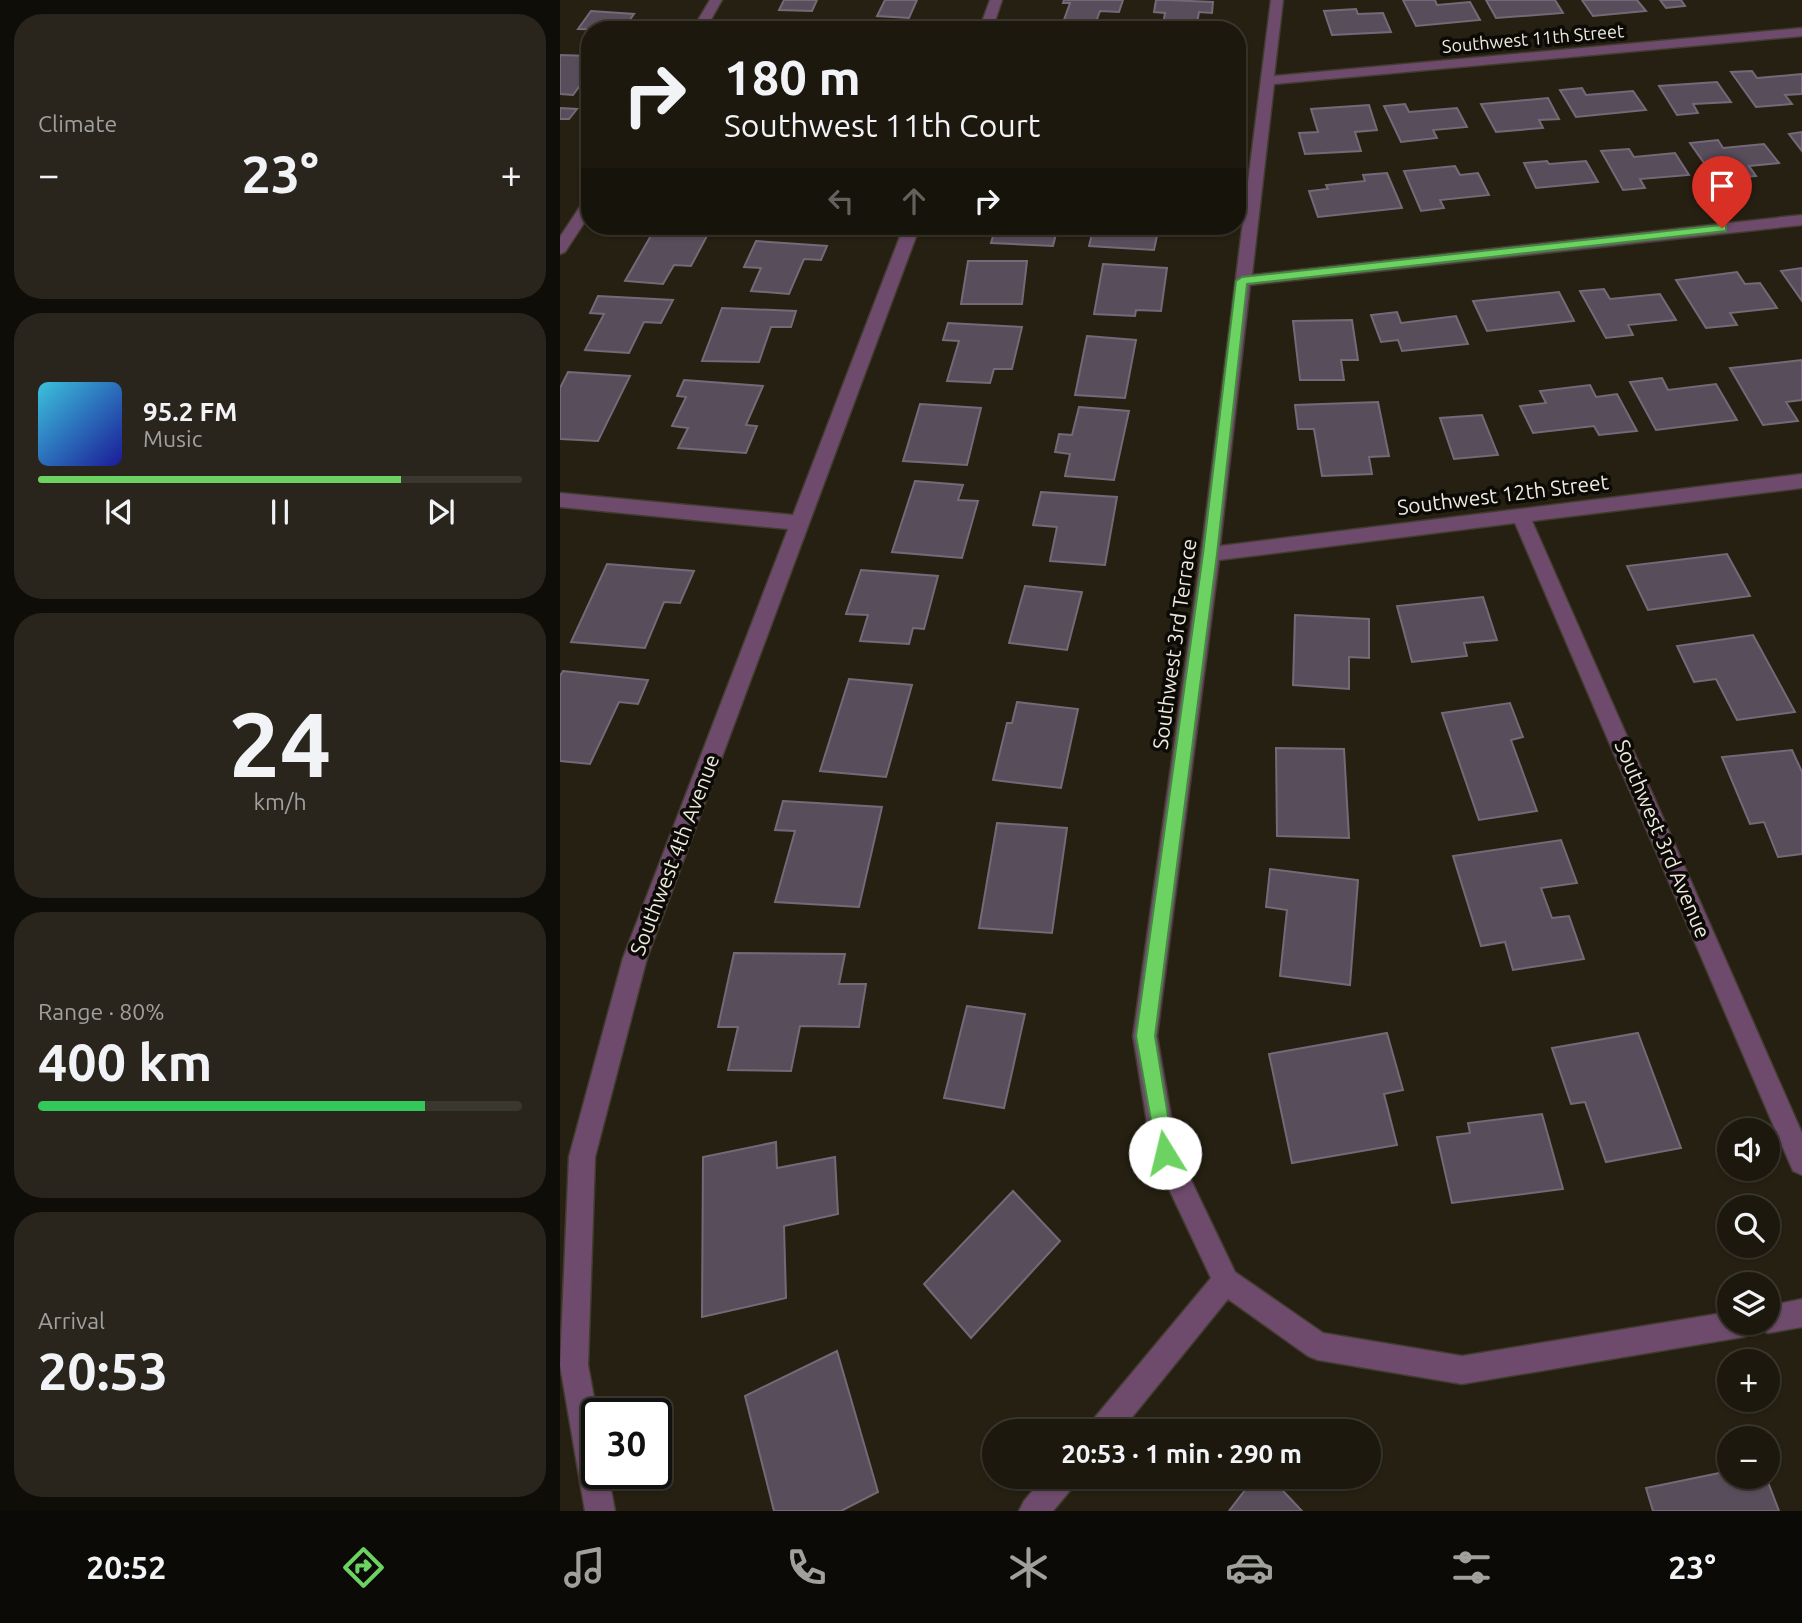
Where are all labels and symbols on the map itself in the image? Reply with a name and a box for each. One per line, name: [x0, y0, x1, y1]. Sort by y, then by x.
street label: Southwest 11th Street: [1441, 20, 1625, 56]
pin: [1692, 156, 1752, 228]
street label: Southwest 12th Street: [1396, 469, 1610, 519]
street label: Southwest 3rd Terrace: [1147, 537, 1201, 751]
street label: Southwest 3rd Avenue: [1610, 736, 1716, 941]
street label: Southwest 4th Avenue: [625, 751, 723, 958]
position arrow: [1128, 1116, 1202, 1190]
speed limit sign: 30: [581, 1398, 672, 1489]

